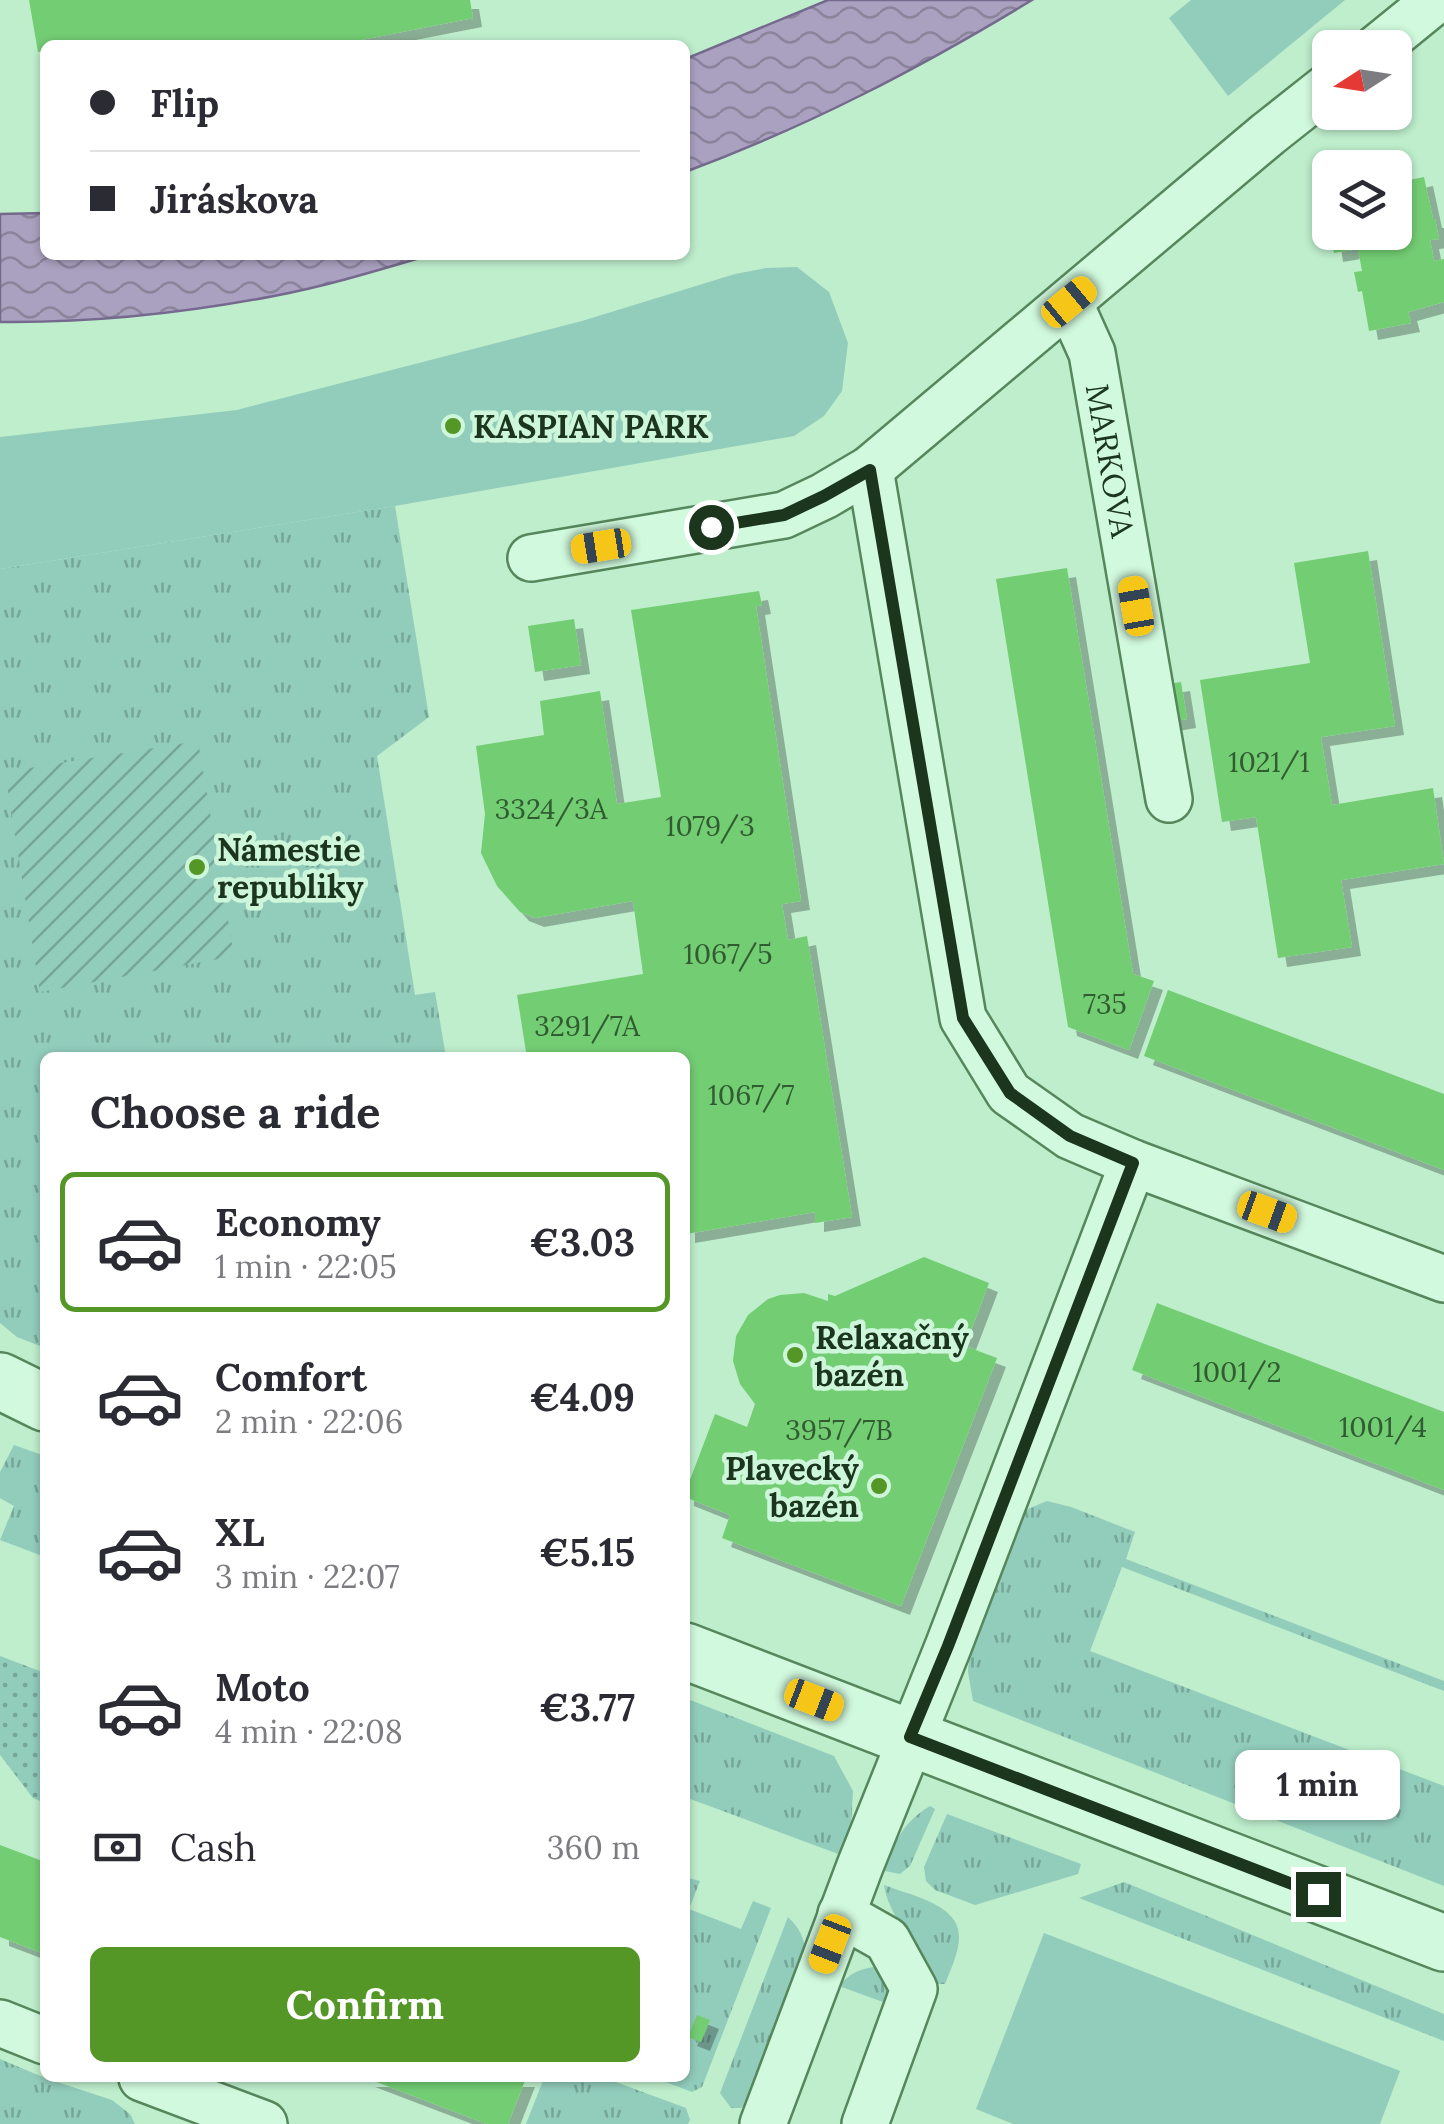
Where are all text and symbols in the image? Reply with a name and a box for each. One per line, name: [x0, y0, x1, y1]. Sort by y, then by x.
north arrow: [1312, 30, 1412, 130]
map controls: [1312, 30, 1412, 250]
text: Flip: [150, 79, 219, 127]
button: layers: [1312, 150, 1412, 250]
text: Jiráskova: [150, 175, 318, 223]
car: [1036, 271, 1102, 333]
street label: MARKOVA: [1077, 380, 1144, 541]
place label: KASPIAN PARK: [473, 406, 708, 447]
marker: KASPIAN PARK: [442, 415, 464, 437]
route start: [689, 505, 734, 550]
car: [569, 526, 633, 566]
car: [1116, 574, 1156, 638]
house number: 1021/1: [1228, 744, 1310, 780]
house number: 3324/3A: [495, 791, 608, 827]
house number: 1079/3: [665, 808, 755, 844]
place label: Námestie republiky: [217, 829, 364, 907]
marker: Námestie republiky: [186, 856, 208, 878]
house number: 1067/5: [683, 936, 773, 972]
house number: 735: [1083, 986, 1127, 1022]
house number: 3291/7A: [534, 1008, 640, 1044]
house number: 1067/7: [708, 1077, 794, 1113]
text: Choose a ride: [90, 1083, 380, 1140]
car: [1234, 1188, 1300, 1236]
icon: car: [95, 1197, 185, 1287]
text: Economy: [215, 1198, 381, 1246]
text: €3.03: [529, 1218, 635, 1266]
text: 1 min · 22:05: [215, 1246, 397, 1287]
place label: Relaxačný bazén: [814, 1317, 969, 1395]
marker: Relaxačný bazén: [784, 1344, 806, 1366]
icon: car: [95, 1352, 185, 1442]
text: Comfort: [215, 1353, 367, 1401]
house number: 1001/2: [1192, 1354, 1282, 1390]
text: €4.09: [529, 1373, 635, 1421]
text: 2 min · 22:06: [215, 1401, 403, 1442]
house number: 1001/4: [1339, 1409, 1427, 1445]
house number: 3957/7B: [785, 1412, 893, 1448]
place label: Plavecký bazén: [725, 1448, 859, 1526]
marker: Plavecký bazén: [868, 1475, 890, 1497]
icon: car: [95, 1507, 185, 1597]
text: XL: [215, 1508, 265, 1556]
text: €5.15: [539, 1528, 635, 1576]
text: 3 min · 22:07: [215, 1556, 399, 1597]
icon: car: [95, 1662, 185, 1752]
text: Moto: [215, 1663, 310, 1711]
car: [781, 1675, 847, 1725]
text: €3.77: [539, 1683, 635, 1731]
text: 4 min · 22:08: [215, 1711, 403, 1752]
callout: 1 min: [1236, 1749, 1400, 1819]
text: 1 min: [1277, 1764, 1358, 1805]
icon: cash: [90, 1820, 145, 1875]
text: Cash: [170, 1823, 257, 1871]
text: 360 m: [547, 1827, 640, 1868]
route end: [1296, 1872, 1341, 1917]
car: [805, 1911, 855, 1977]
button: Confirm: [90, 1947, 640, 2062]

